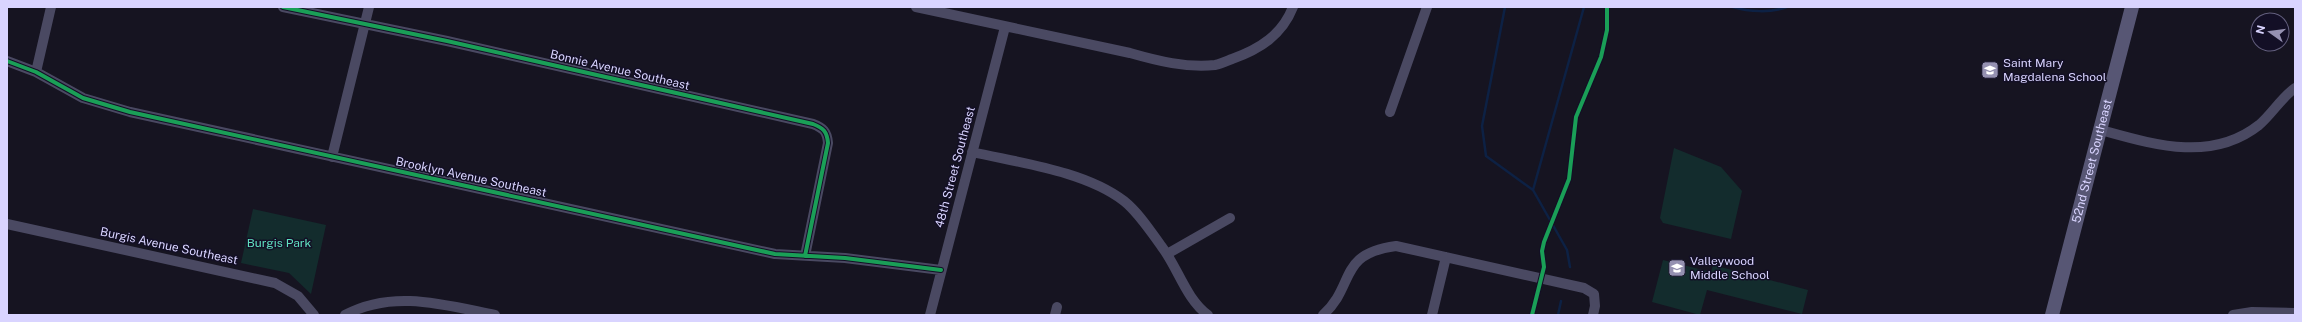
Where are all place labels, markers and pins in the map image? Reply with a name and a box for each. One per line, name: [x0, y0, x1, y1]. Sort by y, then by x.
place label: Saint Mary Magdalena School: [2003, 56, 2107, 84]
school or university icon: Saint Mary Magdalena School: [1980, 60, 2000, 80]
place label: Valleywood Middle School: [1690, 254, 1770, 282]
school or university icon: Valleywood Middle School: [1667, 258, 1687, 278]

